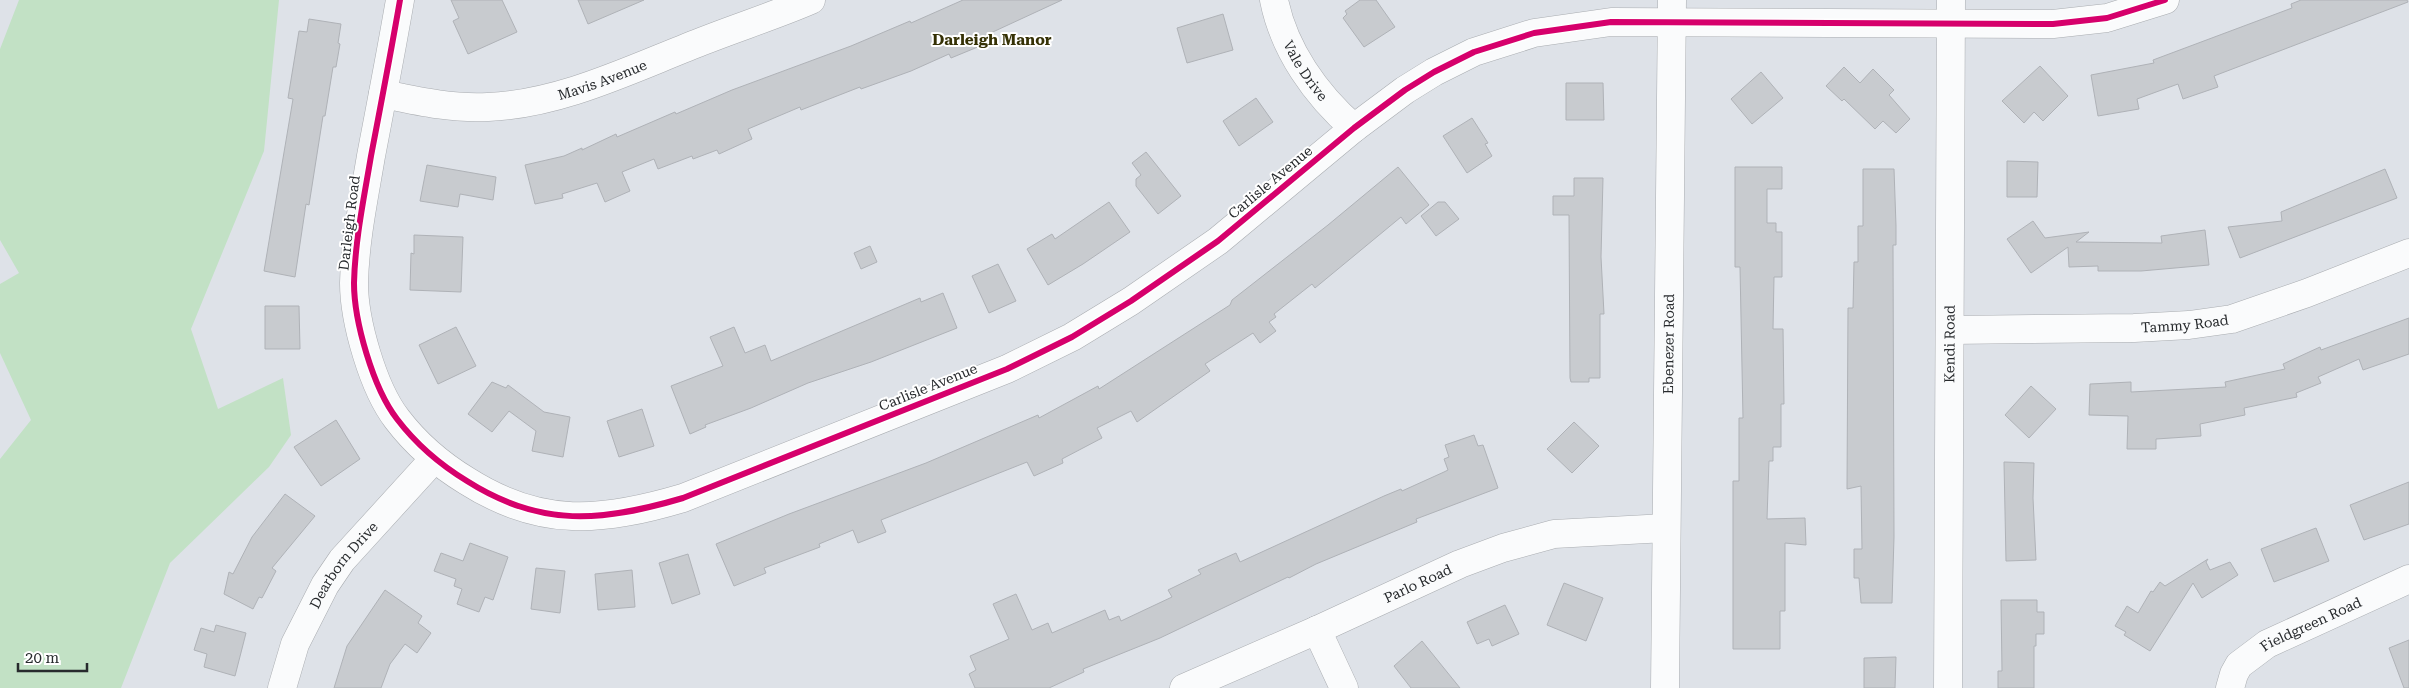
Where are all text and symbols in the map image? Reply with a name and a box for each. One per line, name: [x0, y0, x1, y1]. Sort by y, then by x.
district label: Darleigh Manor: [932, 31, 1052, 49]
street label: Vale Drive: [1280, 38, 1331, 104]
street label: Mavis Avenue: [556, 56, 649, 103]
street label: Carlisle Avenue: [1225, 142, 1315, 222]
street label: Darleigh Road: [335, 175, 363, 271]
street label: Ebenezer Road: [1660, 294, 1677, 394]
street label: Kendi Road: [1941, 305, 1958, 383]
street label: Tammy Road: [2141, 312, 2230, 336]
street label: Carlisle Avenue: [876, 360, 980, 414]
street label: Dearborn Drive: [306, 518, 381, 611]
street label: Parlo Road: [1381, 561, 1454, 606]
street label: Fieldgreen Road: [2257, 594, 2364, 654]
scale bar: [18, 640, 86, 672]
text: 20 m: [25, 649, 60, 667]

